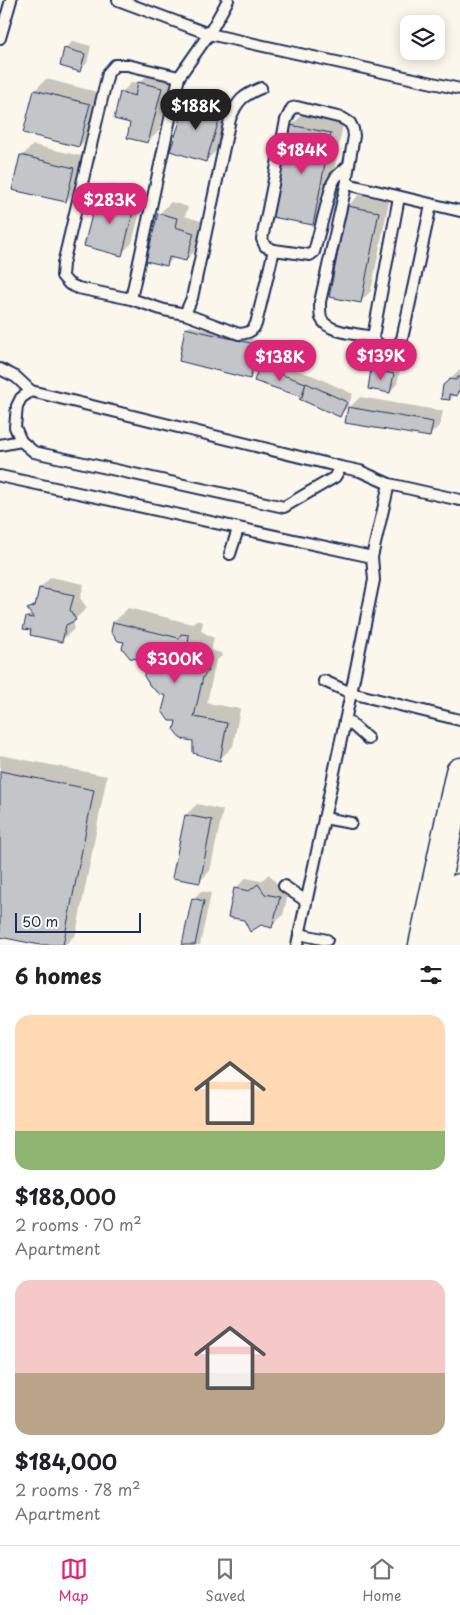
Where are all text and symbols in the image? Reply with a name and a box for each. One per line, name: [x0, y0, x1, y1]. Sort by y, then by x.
map controls: [400, 15, 445, 60]
button: layers: [400, 15, 445, 60]
pin: $188K: [161, 88, 231, 131]
text: $188K: [171, 93, 221, 117]
pin: $184K: [267, 132, 337, 175]
text: $184K: [277, 137, 327, 161]
pin: $283K: [75, 182, 145, 225]
text: $283K: [83, 187, 137, 211]
pin: $139K: [346, 338, 416, 381]
pin: $138K: [245, 340, 315, 382]
text: $139K: [357, 343, 405, 367]
text: $138K: [255, 344, 305, 368]
pin: $300K: [140, 642, 210, 684]
text: $300K: [147, 646, 203, 670]
scale bar: [15, 910, 141, 933]
text: 50 m: [22, 911, 58, 932]
text: 6 homes: [15, 959, 101, 991]
icon: filters: [417, 961, 445, 989]
icon: home: [185, 1048, 275, 1138]
text: $188,000: [15, 1180, 116, 1212]
text: 2 rooms · 70 m²: [15, 1212, 142, 1236]
text: Apartment: [15, 1236, 100, 1260]
icon: home: [185, 1313, 275, 1403]
text: $184,000: [15, 1445, 117, 1477]
text: 2 rooms · 78 m²: [15, 1477, 141, 1501]
text: Apartment: [15, 1501, 100, 1525]
tab: Map: [59, 1555, 88, 1606]
tab: Saved: [206, 1555, 245, 1606]
tab: Home: [362, 1555, 401, 1606]

